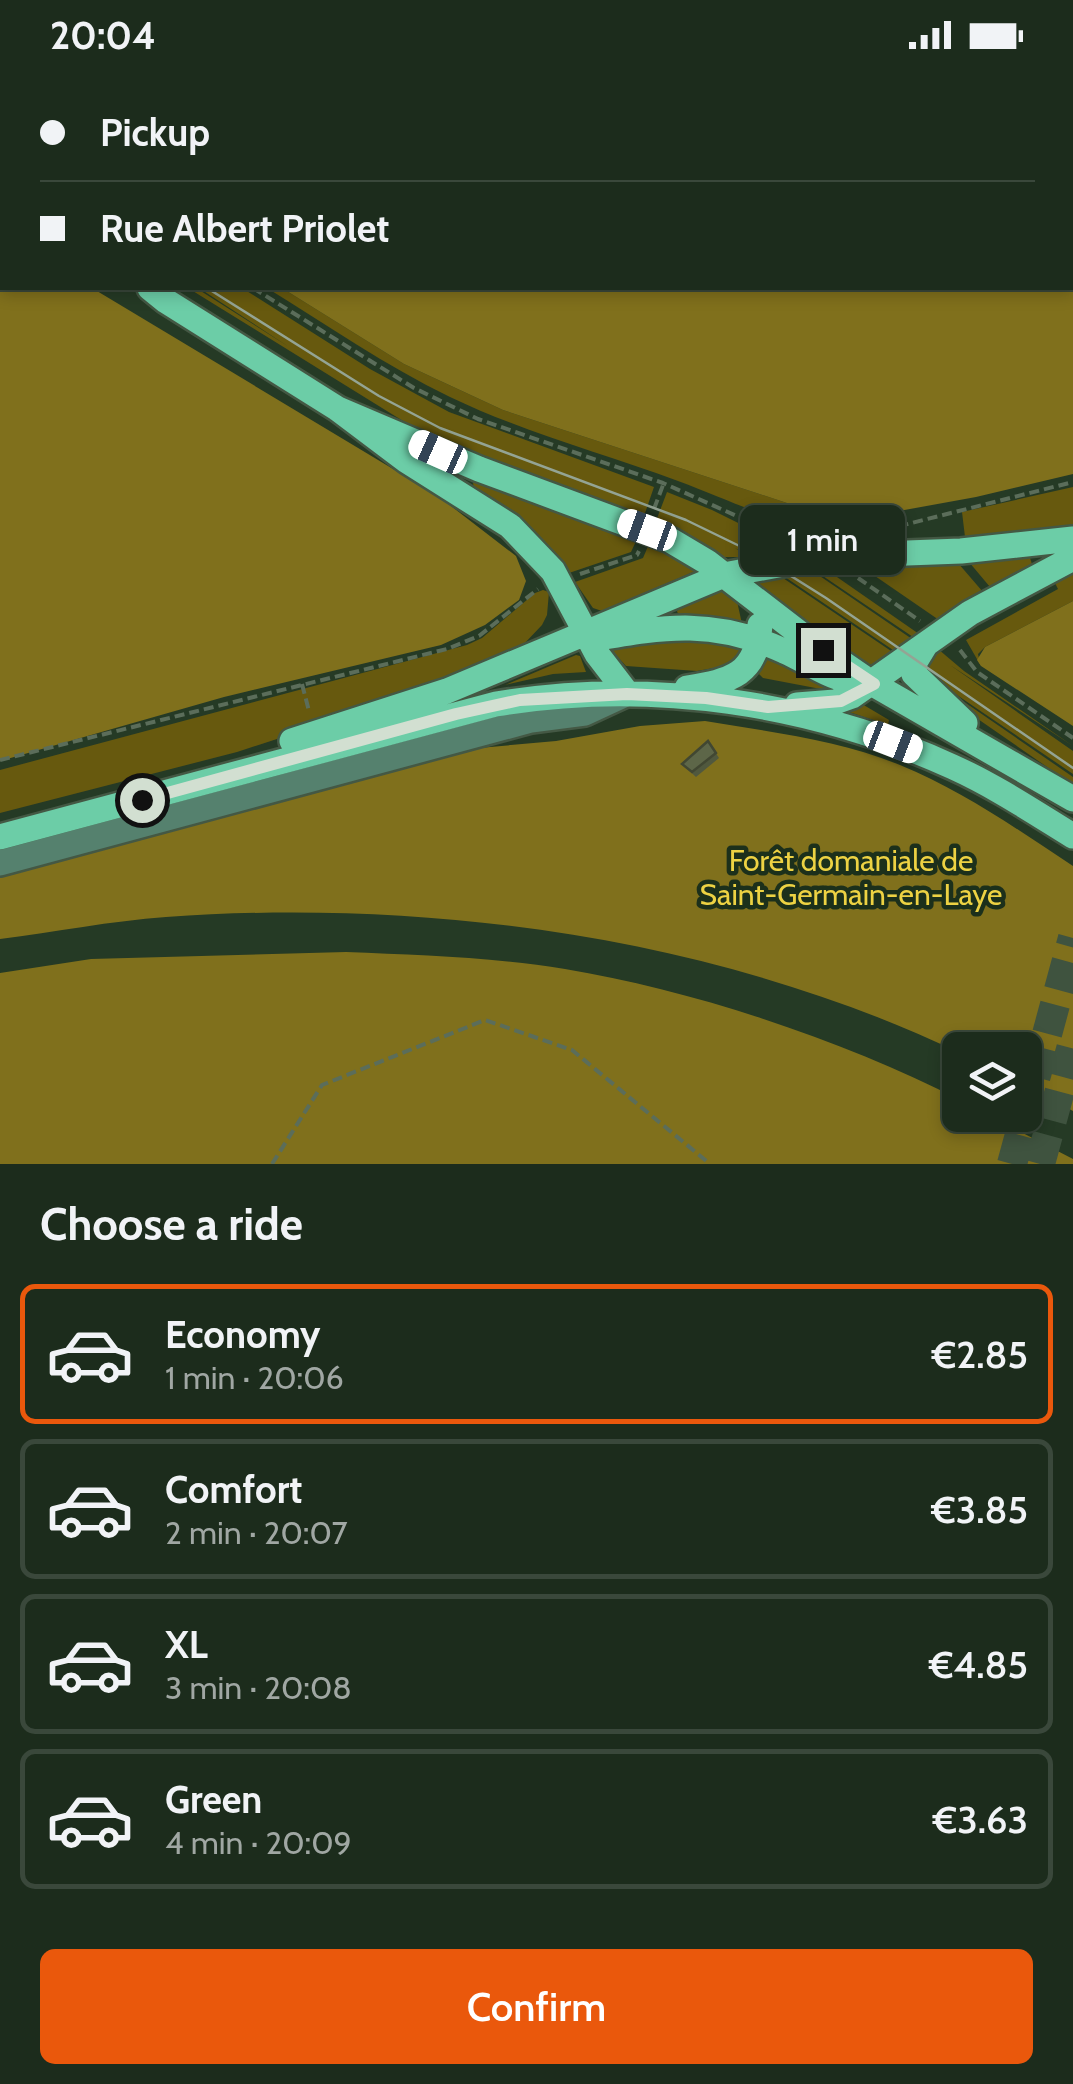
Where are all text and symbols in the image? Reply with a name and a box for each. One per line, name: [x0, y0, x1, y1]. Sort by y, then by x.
text: 20:04: [50, 12, 156, 59]
text: Pickup: [100, 109, 210, 156]
text: Rue Albert Priolet: [100, 205, 389, 252]
car: [404, 426, 472, 478]
callout: 1 min: [740, 505, 906, 575]
car: [614, 506, 680, 554]
text: 1 min: [787, 520, 858, 559]
route end: [801, 628, 846, 673]
car: [860, 717, 926, 767]
route start: [120, 778, 165, 823]
park label: Forêt domaniale de Saint-Germain-en-Laye: [700, 842, 1002, 913]
map controls: [942, 1032, 1042, 1132]
button: layers: [942, 1032, 1042, 1132]
text: Choose a ride: [40, 1197, 303, 1251]
icon: car: [45, 1309, 135, 1399]
text: Economy: [165, 1311, 320, 1358]
text: €2.85: [932, 1331, 1028, 1378]
text: 1 min · 20:06: [165, 1358, 344, 1397]
icon: car: [45, 1464, 135, 1554]
text: Comfort: [165, 1466, 302, 1513]
text: €3.85: [931, 1486, 1028, 1533]
text: 2 min · 20:07: [165, 1513, 348, 1552]
icon: car: [45, 1619, 135, 1709]
text: XL: [165, 1621, 208, 1668]
text: €4.85: [929, 1641, 1028, 1688]
text: 3 min · 20:08: [165, 1668, 352, 1707]
icon: car: [45, 1774, 135, 1864]
text: Green: [165, 1776, 262, 1823]
text: €3.63: [933, 1796, 1028, 1843]
text: 4 min · 20:09: [165, 1823, 352, 1862]
button: Confirm: [40, 1949, 1033, 2064]

